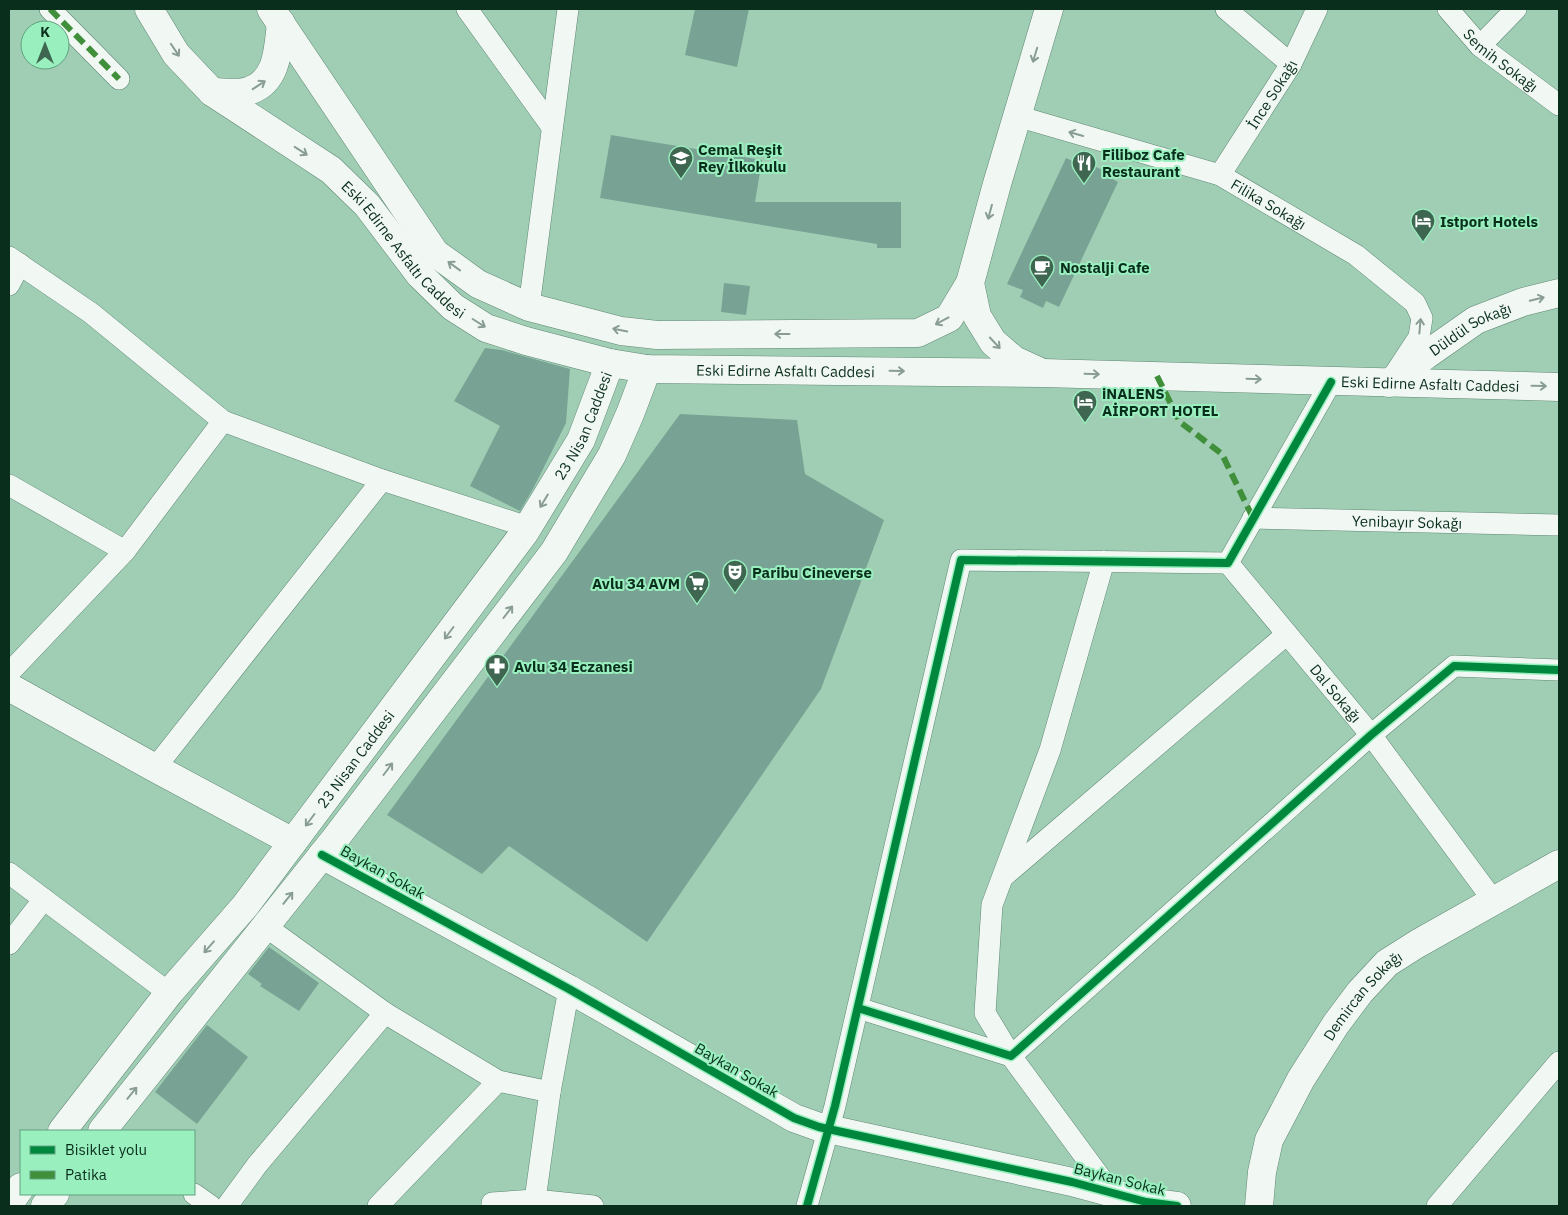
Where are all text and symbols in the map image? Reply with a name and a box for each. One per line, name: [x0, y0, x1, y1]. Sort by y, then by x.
north arrow: [20, 20, 70, 70]
text: K: [40, 23, 50, 41]
street label: Semih Sokağı: [1460, 24, 1542, 96]
one-way arrow: [170, 43, 180, 57]
one-way arrow: [1029, 47, 1039, 63]
street label: İnce Sokağı: [1243, 57, 1301, 132]
one-way arrow: [252, 80, 266, 91]
one-way arrow: [1069, 128, 1085, 138]
place label: Cemal Reşit Rey İlkokulu: [698, 140, 786, 176]
school or university icon: Cemal Reşit Rey İlkokulu: [668, 145, 694, 179]
place label: Filiboz Cafe Restaurant: [1102, 145, 1185, 181]
one-way arrow: [293, 146, 307, 156]
restaurant icon: Filiboz Cafe Restaurant: [1071, 150, 1097, 184]
street label: Filika Sokağı: [1228, 174, 1310, 233]
street label: Eski Edirne Asfaltı Caddesi: [338, 176, 469, 322]
one-way arrow: [984, 203, 994, 219]
hotel icon: Istport Hotels: [1410, 208, 1436, 242]
place label: Istport Hotels: [1440, 212, 1538, 231]
cafe icon: Nostalji Cafe: [1029, 254, 1055, 288]
place label: Nostalji Cafe: [1060, 258, 1150, 277]
one-way arrow: [447, 261, 461, 271]
one-way arrow: [1528, 294, 1544, 303]
street label: Düldül Sokağı: [1425, 298, 1514, 360]
one-way arrow: [934, 316, 949, 326]
one-way arrow: [471, 318, 485, 328]
one-way arrow: [1416, 318, 1425, 334]
one-way arrow: [612, 325, 628, 335]
one-way arrow: [774, 329, 790, 339]
one-way arrow: [989, 336, 1001, 349]
street label: Eski Edirne Asfaltı Caddesi: [696, 360, 875, 381]
one-way arrow: [888, 366, 904, 376]
street label: 23 Nisan Caddesi: [550, 369, 616, 483]
one-way arrow: [1084, 370, 1100, 379]
street label: Eski Edirne Asfaltı Caddesi: [1341, 372, 1520, 395]
one-way arrow: [1246, 375, 1262, 384]
one-way arrow: [1531, 382, 1547, 391]
place label: iNALENS AİRPORT HOTEL: [1102, 384, 1219, 420]
hotel icon: iNALENS AİRPORT HOTEL: [1072, 389, 1098, 423]
one-way arrow: [538, 494, 548, 508]
street label: Yenibayır Sokağı: [1352, 511, 1462, 532]
theatre icon: Paribu Cineverse: [722, 559, 748, 593]
place label: Paribu Cineverse: [752, 563, 872, 582]
supermarket icon: Avlu 34 AVM: [684, 570, 710, 604]
place label: Avlu 34 AVM: [592, 574, 680, 593]
one-way arrow: [502, 606, 513, 619]
one-way arrow: [444, 626, 454, 640]
pharmacy icon: Avlu 34 Eczanesi: [484, 653, 510, 687]
place label: Avlu 34 Eczanesi: [514, 657, 633, 676]
street label: Dal Sokağı: [1306, 660, 1366, 726]
street label: 23 Nisan Caddesi: [312, 706, 398, 812]
one-way arrow: [382, 763, 393, 776]
one-way arrow: [305, 813, 315, 827]
street label: Baykan Sokak: [337, 841, 429, 903]
one-way arrow: [282, 891, 293, 904]
one-way arrow: [203, 940, 215, 953]
street label: Demircan Sokağı: [1319, 946, 1406, 1044]
street label: Baykan Sokak: [692, 1038, 783, 1102]
one-way arrow: [127, 1086, 137, 1100]
legend: [20, 1130, 195, 1195]
text: Bisiklet yolu: [65, 1140, 147, 1159]
street label: Baykan Sokak: [1072, 1158, 1168, 1200]
text: Patika: [65, 1165, 107, 1184]

